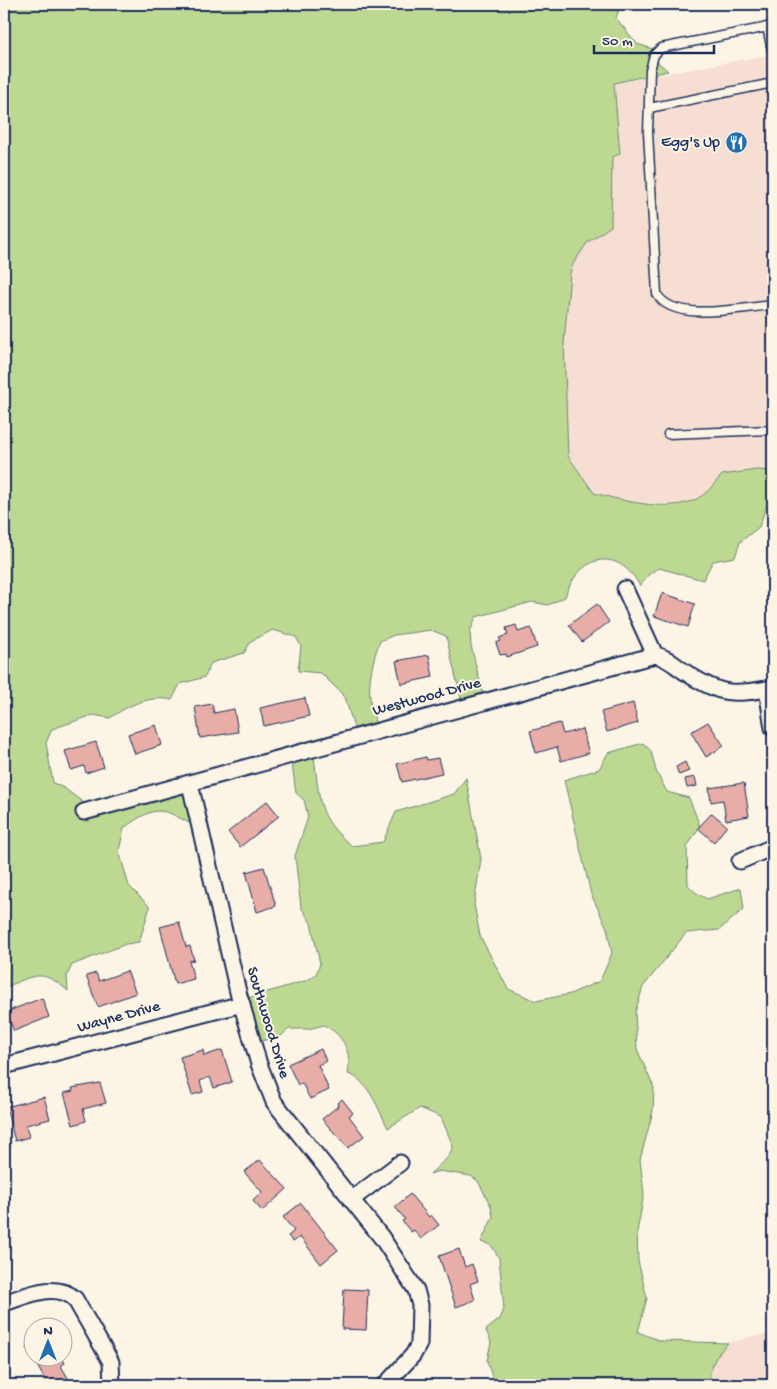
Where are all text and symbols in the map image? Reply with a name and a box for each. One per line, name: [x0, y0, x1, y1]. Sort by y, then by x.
scale bar: [594, 22, 714, 54]
text: 50 m: [602, 33, 633, 51]
restaurant icon: Egg's Up: [724, 131, 748, 155]
place label: Egg's Up: [661, 134, 720, 153]
street label: Westwood Drive: [371, 674, 484, 722]
street label: Southwood Drive: [241, 965, 293, 1082]
street label: Wayne Drive: [76, 998, 163, 1038]
north arrow: [22, 1316, 72, 1366]
text: N: [43, 1323, 53, 1340]

